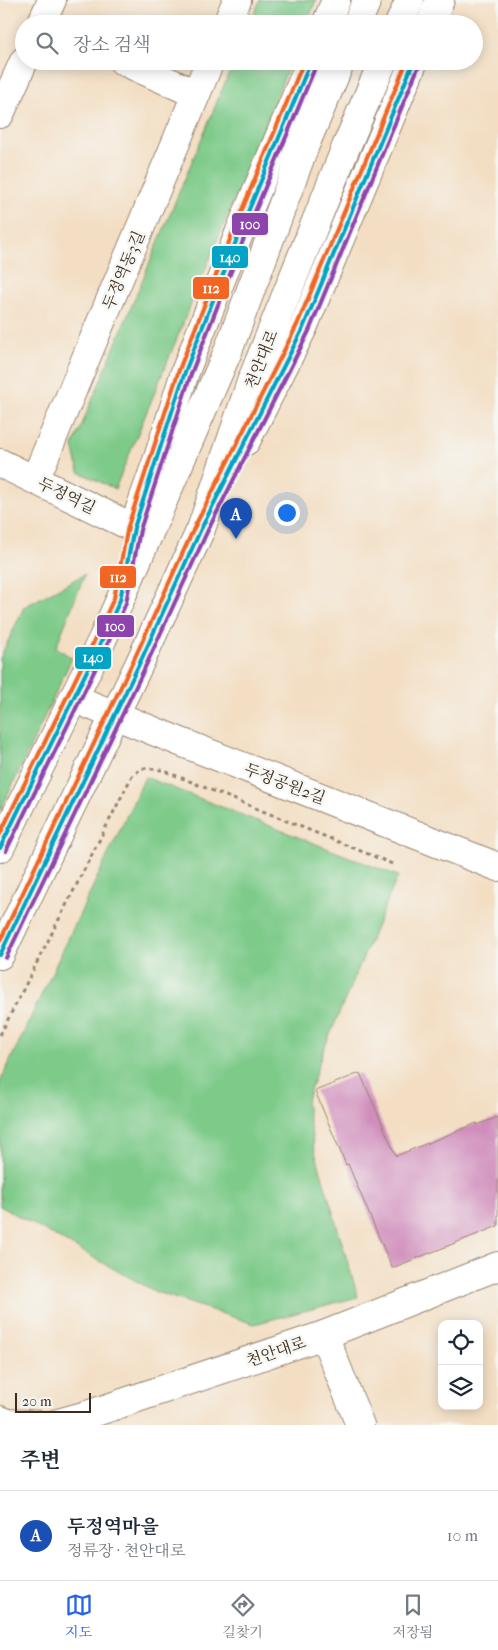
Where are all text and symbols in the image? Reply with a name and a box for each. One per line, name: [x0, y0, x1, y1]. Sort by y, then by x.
search box: [15, 15, 483, 70]
icon: search: [33, 29, 61, 57]
text: 장소 검색: [73, 34, 151, 56]
line badge: 100: [231, 212, 269, 236]
text: 100: [240, 216, 260, 233]
street label: 두정역동3길: [98, 228, 149, 312]
line badge: 140: [211, 245, 249, 269]
text: 140: [220, 249, 241, 266]
line badge: 112: [192, 276, 230, 300]
text: 112: [202, 280, 220, 297]
street label: 천안대로: [241, 326, 282, 391]
street label: 두정역길: [35, 473, 99, 518]
pin: A: [220, 498, 252, 539]
your location: [274, 500, 300, 526]
line badge: 112: [99, 565, 137, 589]
text: 112: [109, 569, 127, 586]
line badge: 100: [96, 614, 135, 638]
text: 100: [105, 618, 125, 635]
line badge: 140: [74, 646, 112, 670]
text: 140: [83, 649, 104, 666]
street label: 두정공원2길: [241, 759, 328, 808]
map controls: [438, 1320, 483, 1410]
button: locate: [438, 1320, 483, 1365]
street label: 천안대로: [244, 1332, 309, 1371]
button: layers: [438, 1365, 483, 1410]
scale bar: [15, 1390, 91, 1413]
text: 20 m: [22, 1393, 52, 1410]
text: 주변: [20, 1448, 61, 1472]
text: 두정역마을: [67, 1516, 159, 1538]
text: A: [31, 1526, 41, 1545]
text: 10 m: [447, 1526, 478, 1545]
text: 정류장 · 천안대로: [67, 1541, 185, 1560]
tab: 지도: [65, 1591, 93, 1641]
tab: 길찾기: [222, 1591, 263, 1641]
tab: 저장됨: [393, 1591, 433, 1641]

